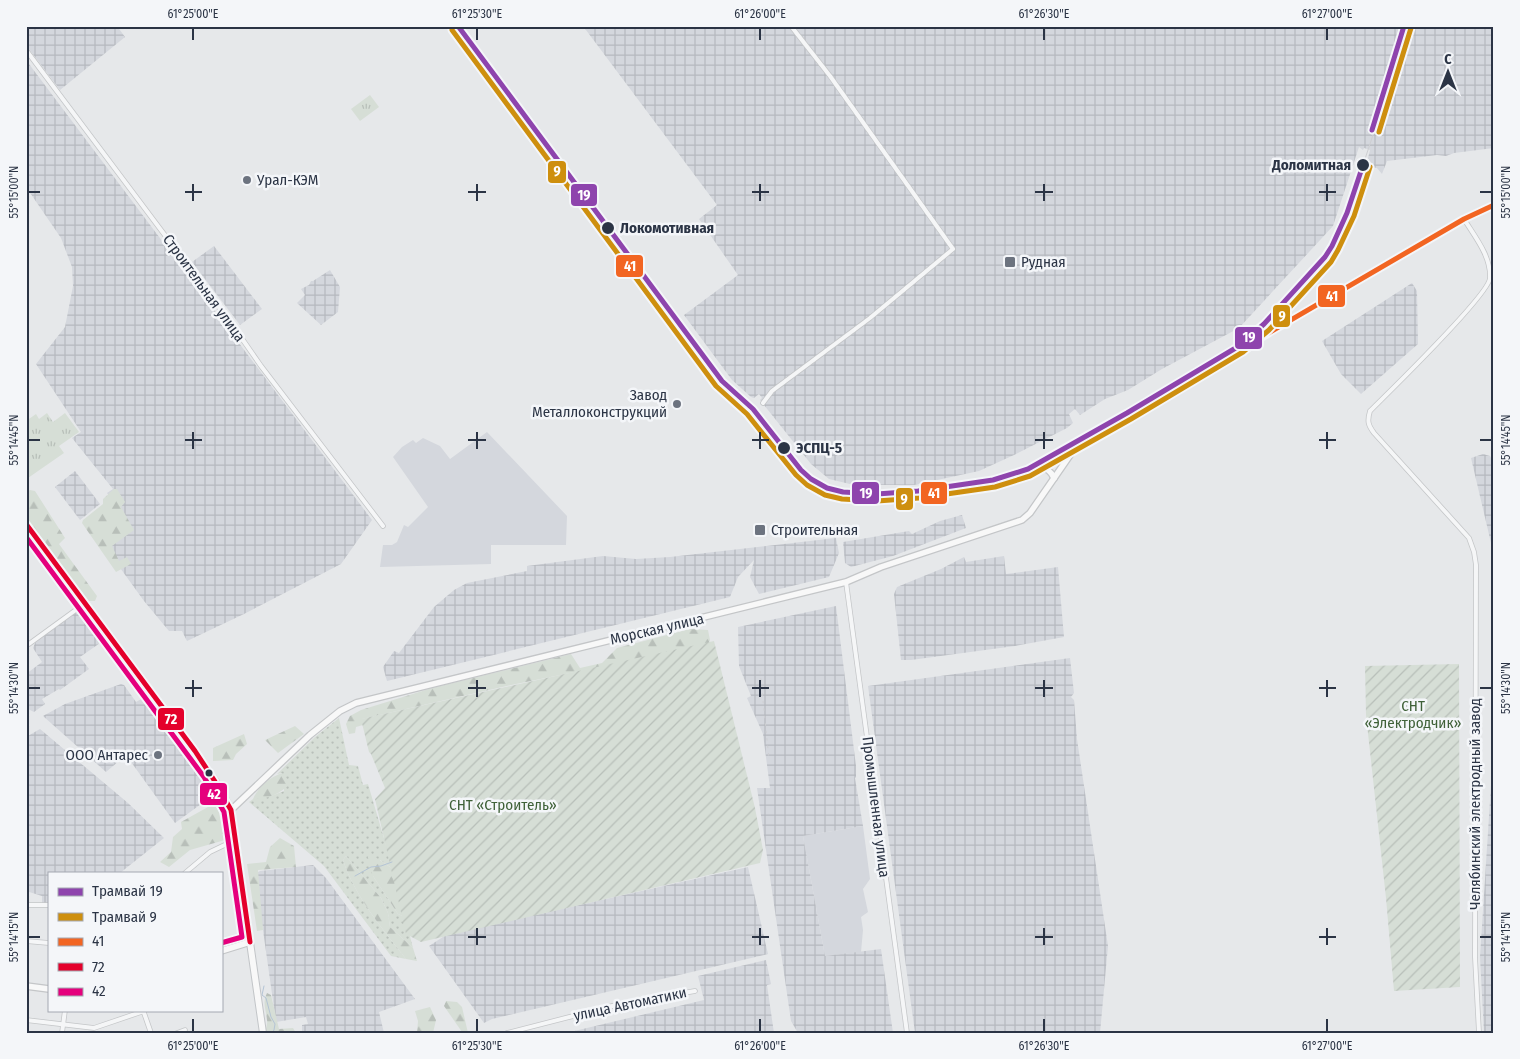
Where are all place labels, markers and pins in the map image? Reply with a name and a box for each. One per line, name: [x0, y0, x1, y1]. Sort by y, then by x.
place label: Доломитная: [1271, 156, 1351, 174]
marker: Доломитная: [1355, 157, 1371, 173]
place label: Урал-КЭМ: [256, 171, 318, 189]
marker: Урал-КЭМ: [241, 174, 253, 186]
place label: Локомотивная: [620, 219, 714, 237]
marker: Локомотивная: [600, 220, 616, 236]
place label: Рудная: [1021, 253, 1066, 271]
marker: Рудная: [1003, 255, 1017, 269]
place label: Завод Металлоконструкций: [532, 386, 667, 421]
marker: Завод Металлоконструкций: [671, 398, 683, 410]
place label: ЭСПЦ-5: [796, 439, 842, 457]
marker: ЭСПЦ-5: [776, 440, 792, 456]
place label: Строительная: [771, 521, 858, 539]
marker: Строительная: [753, 523, 767, 537]
place label: ООО Антарес: [66, 746, 149, 764]
marker: ООО Антарес: [152, 749, 164, 761]
unlabelled marker: [204, 768, 214, 778]

